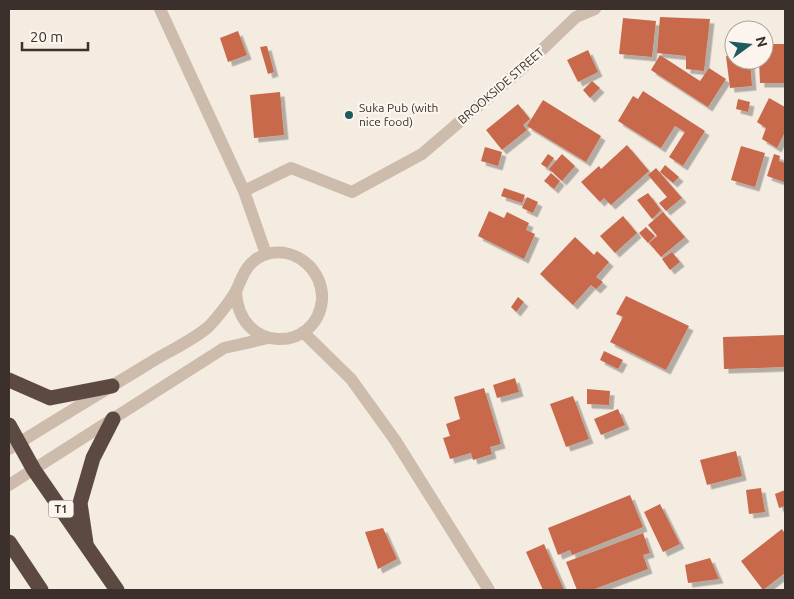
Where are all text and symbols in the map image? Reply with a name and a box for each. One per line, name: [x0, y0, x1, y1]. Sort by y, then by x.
scale bar: [22, 20, 89, 52]
north arrow: [724, 20, 774, 70]
text: 20 m: [30, 28, 63, 45]
text: N: [752, 35, 771, 49]
street label: BROOKSIDE STREET: [455, 45, 546, 126]
place label: Suka Pub (with nice food): [359, 101, 438, 129]
marker: Suka Pub (with nice food): [343, 109, 355, 121]
road number: T1: [48, 500, 74, 518]

